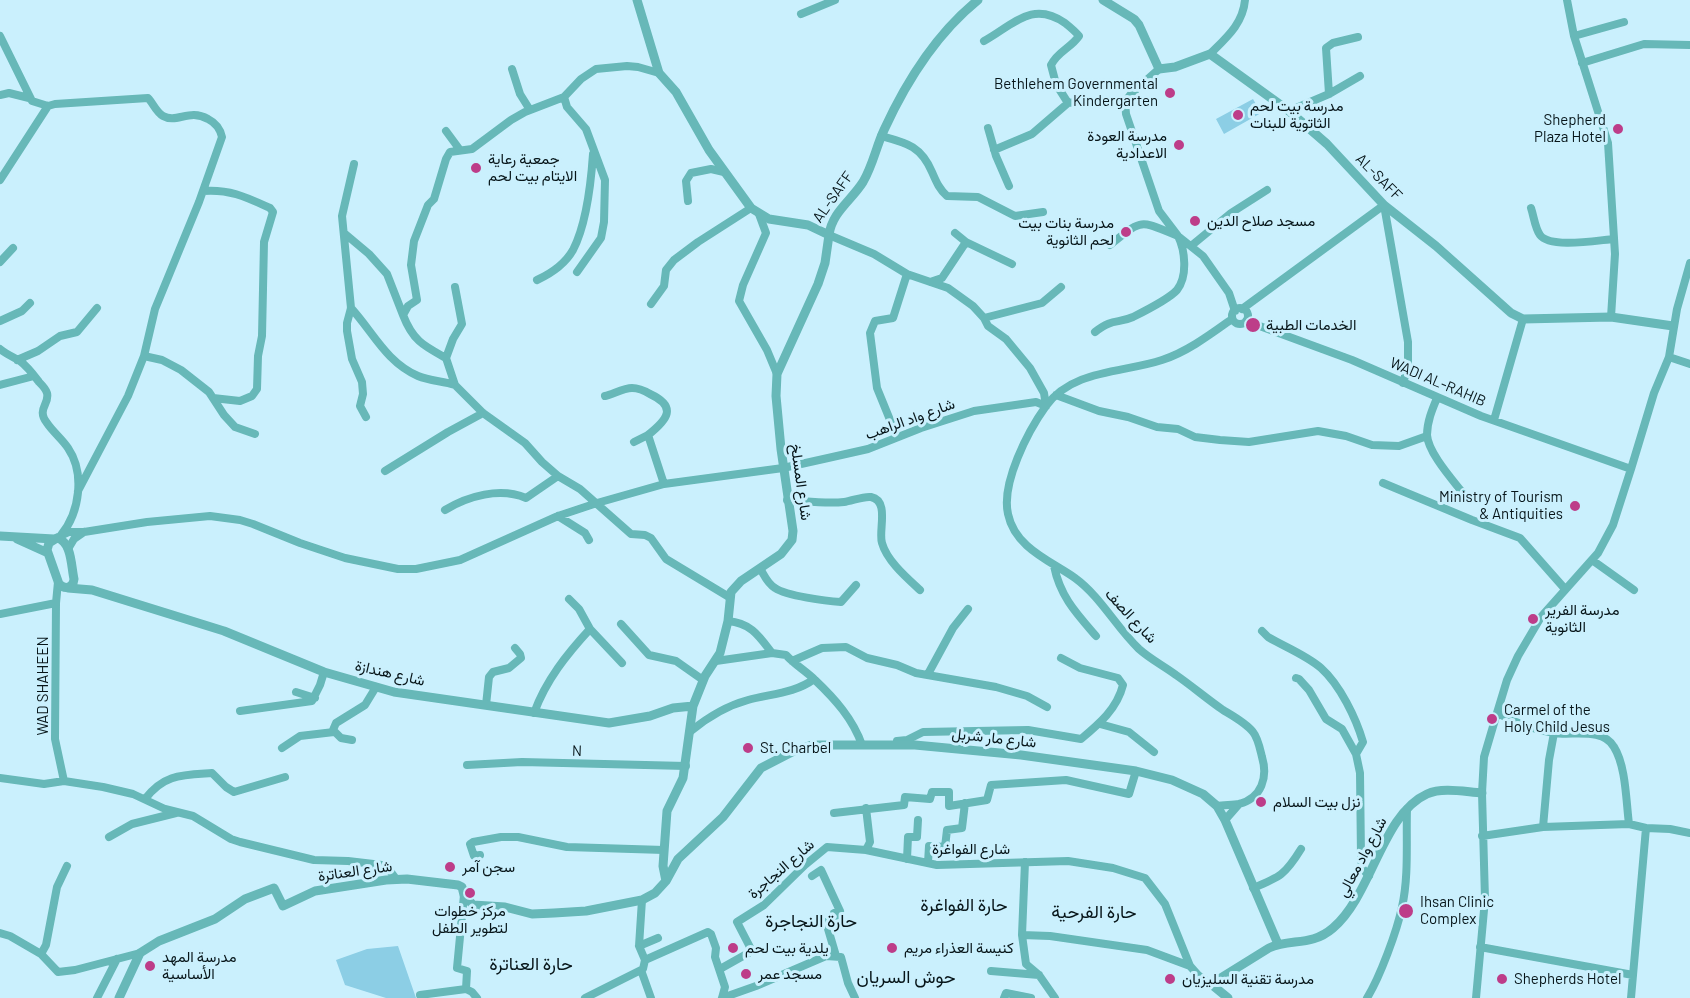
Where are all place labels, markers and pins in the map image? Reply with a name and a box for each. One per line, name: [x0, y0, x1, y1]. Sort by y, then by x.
place label: Bethlehem Governmental Kindergarten: [994, 75, 1158, 110]
marker: Bethlehem Governmental Kindergarten: [1163, 86, 1177, 100]
place label: مدرسة بيت لحم الثاتوية للبنات: [1250, 97, 1343, 132]
marker: مدرسة بيت لحم الثاتوية للبنات: [1231, 108, 1245, 122]
place label: Shepherd Plaza Hotel: [1534, 111, 1606, 146]
marker: Shepherd Plaza Hotel: [1611, 122, 1625, 136]
place label: مدرسة العودة الاعدادية: [1087, 127, 1167, 162]
marker: مدرسة العودة الاعدادية: [1172, 138, 1186, 152]
place label: جمعية رعاية الايتام بيت لحم: [488, 150, 577, 185]
marker: جمعية رعاية الايتام بيت لحم: [469, 161, 483, 175]
place label: مسجد صلاح الدين: [1207, 212, 1315, 230]
place label: مدرسة بنات بيت لحم الثانوية: [1018, 214, 1114, 249]
marker: مسجد صلاح الدين: [1188, 214, 1202, 228]
marker: مدرسة بنات بيت لحم الثانوية: [1119, 225, 1133, 239]
marker: الخدمات الطبية: [1244, 316, 1262, 334]
place label: الخدمات الطبية: [1266, 316, 1356, 334]
place label: Ministry of Tourism & Antiquities: [1439, 488, 1563, 523]
marker: Ministry of Tourism & Antiquities: [1568, 499, 1582, 513]
place label: مدرسة الفرير الثانوية: [1545, 601, 1620, 636]
marker: مدرسة الفرير الثانوية: [1526, 612, 1540, 626]
place label: Carmel of the Holy Child Jesus: [1504, 701, 1610, 736]
marker: Carmel of the Holy Child Jesus: [1485, 712, 1499, 726]
place label: St. Charbel: [760, 739, 831, 757]
marker: St. Charbel: [741, 741, 755, 755]
place label: نزل بيت السلام: [1273, 793, 1360, 811]
marker: نزل بيت السلام: [1254, 795, 1268, 809]
place label: سجن آمر: [462, 858, 515, 876]
marker: سجن آمر: [443, 860, 457, 874]
marker: مركز خطوات لتطوير الطفل: [463, 886, 477, 900]
place label: Ihsan Clinic Complex: [1420, 893, 1494, 928]
place label: مركز خطوات لتطوير الطفل: [432, 902, 508, 937]
marker: Ihsan Clinic Complex: [1397, 902, 1415, 920]
place label: يلدية بيت لحم: [745, 939, 829, 957]
place label: كنيسة العذراء مريم: [904, 939, 1014, 957]
marker: يلدية بيت لحم: [726, 941, 740, 955]
marker: كنيسة العذراء مريم: [885, 941, 899, 955]
place label: مدرسة المهد الأساسية: [162, 948, 236, 983]
marker: مدرسة المهد الأساسية: [143, 959, 157, 973]
place label: مسجد عمر: [758, 965, 822, 983]
marker: مسجد عمر: [739, 967, 753, 981]
place label: مدرسة تقنية السليزيان: [1182, 970, 1314, 988]
place label: Shepherds Hotel: [1514, 970, 1621, 988]
marker: مدرسة تقنية السليزيان: [1163, 972, 1177, 986]
marker: Shepherds Hotel: [1495, 972, 1509, 986]

